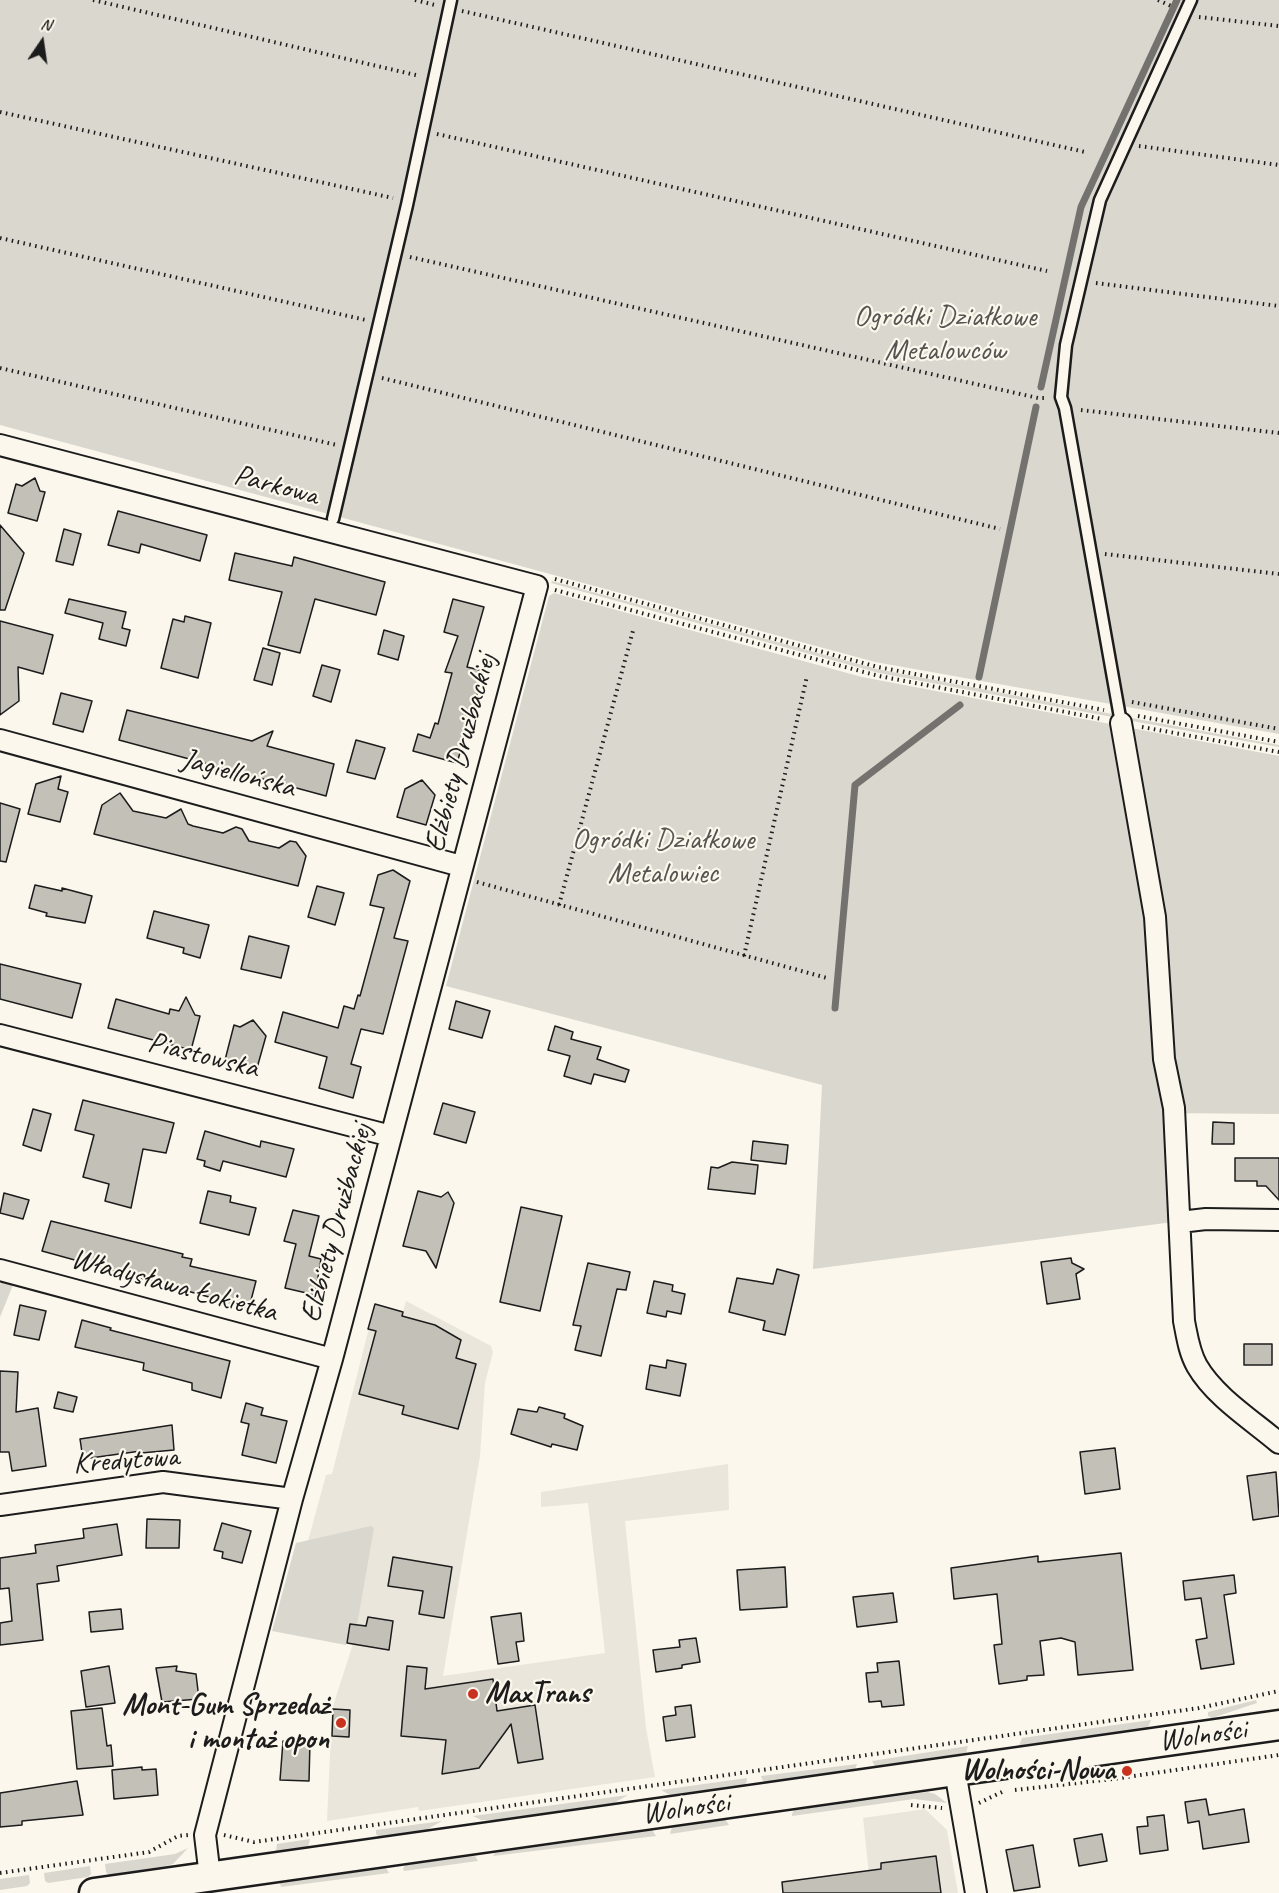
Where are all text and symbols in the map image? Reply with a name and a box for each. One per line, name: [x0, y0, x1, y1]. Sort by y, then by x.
north arrow: [12, 12, 72, 72]
text: N: [39, 14, 53, 35]
park label: Ogródki Działkowe Metalowców: [854, 299, 1036, 370]
street label: Parkowa: [230, 457, 322, 515]
street label: Elżbiety Drużbackiej: [417, 650, 505, 856]
street label: Jagiellońska: [177, 742, 299, 806]
park label: Ogródki Działkowe Metalowiec: [572, 822, 754, 892]
street label: Piastowska: [144, 1025, 262, 1087]
street label: Elżbiety Drużbackiej: [293, 1120, 381, 1326]
street label: Władysława Łokietka: [67, 1241, 281, 1331]
street label: Kredytowa: [72, 1439, 180, 1483]
place label: MaxTrans: [485, 1676, 590, 1712]
marker: MaxTrans: [466, 1687, 480, 1701]
place label: Mont-Gum Sprzedaż i montaż opon: [122, 1688, 329, 1758]
street label: Wolności: [1157, 1712, 1249, 1760]
marker: Mont-Gum Sprzedaż i montaż opon: [334, 1716, 348, 1730]
place label: Wolności Nowa: [961, 1753, 1115, 1789]
marker: Wolności Nowa: [1120, 1764, 1134, 1778]
street label: Wolności: [640, 1785, 732, 1833]

